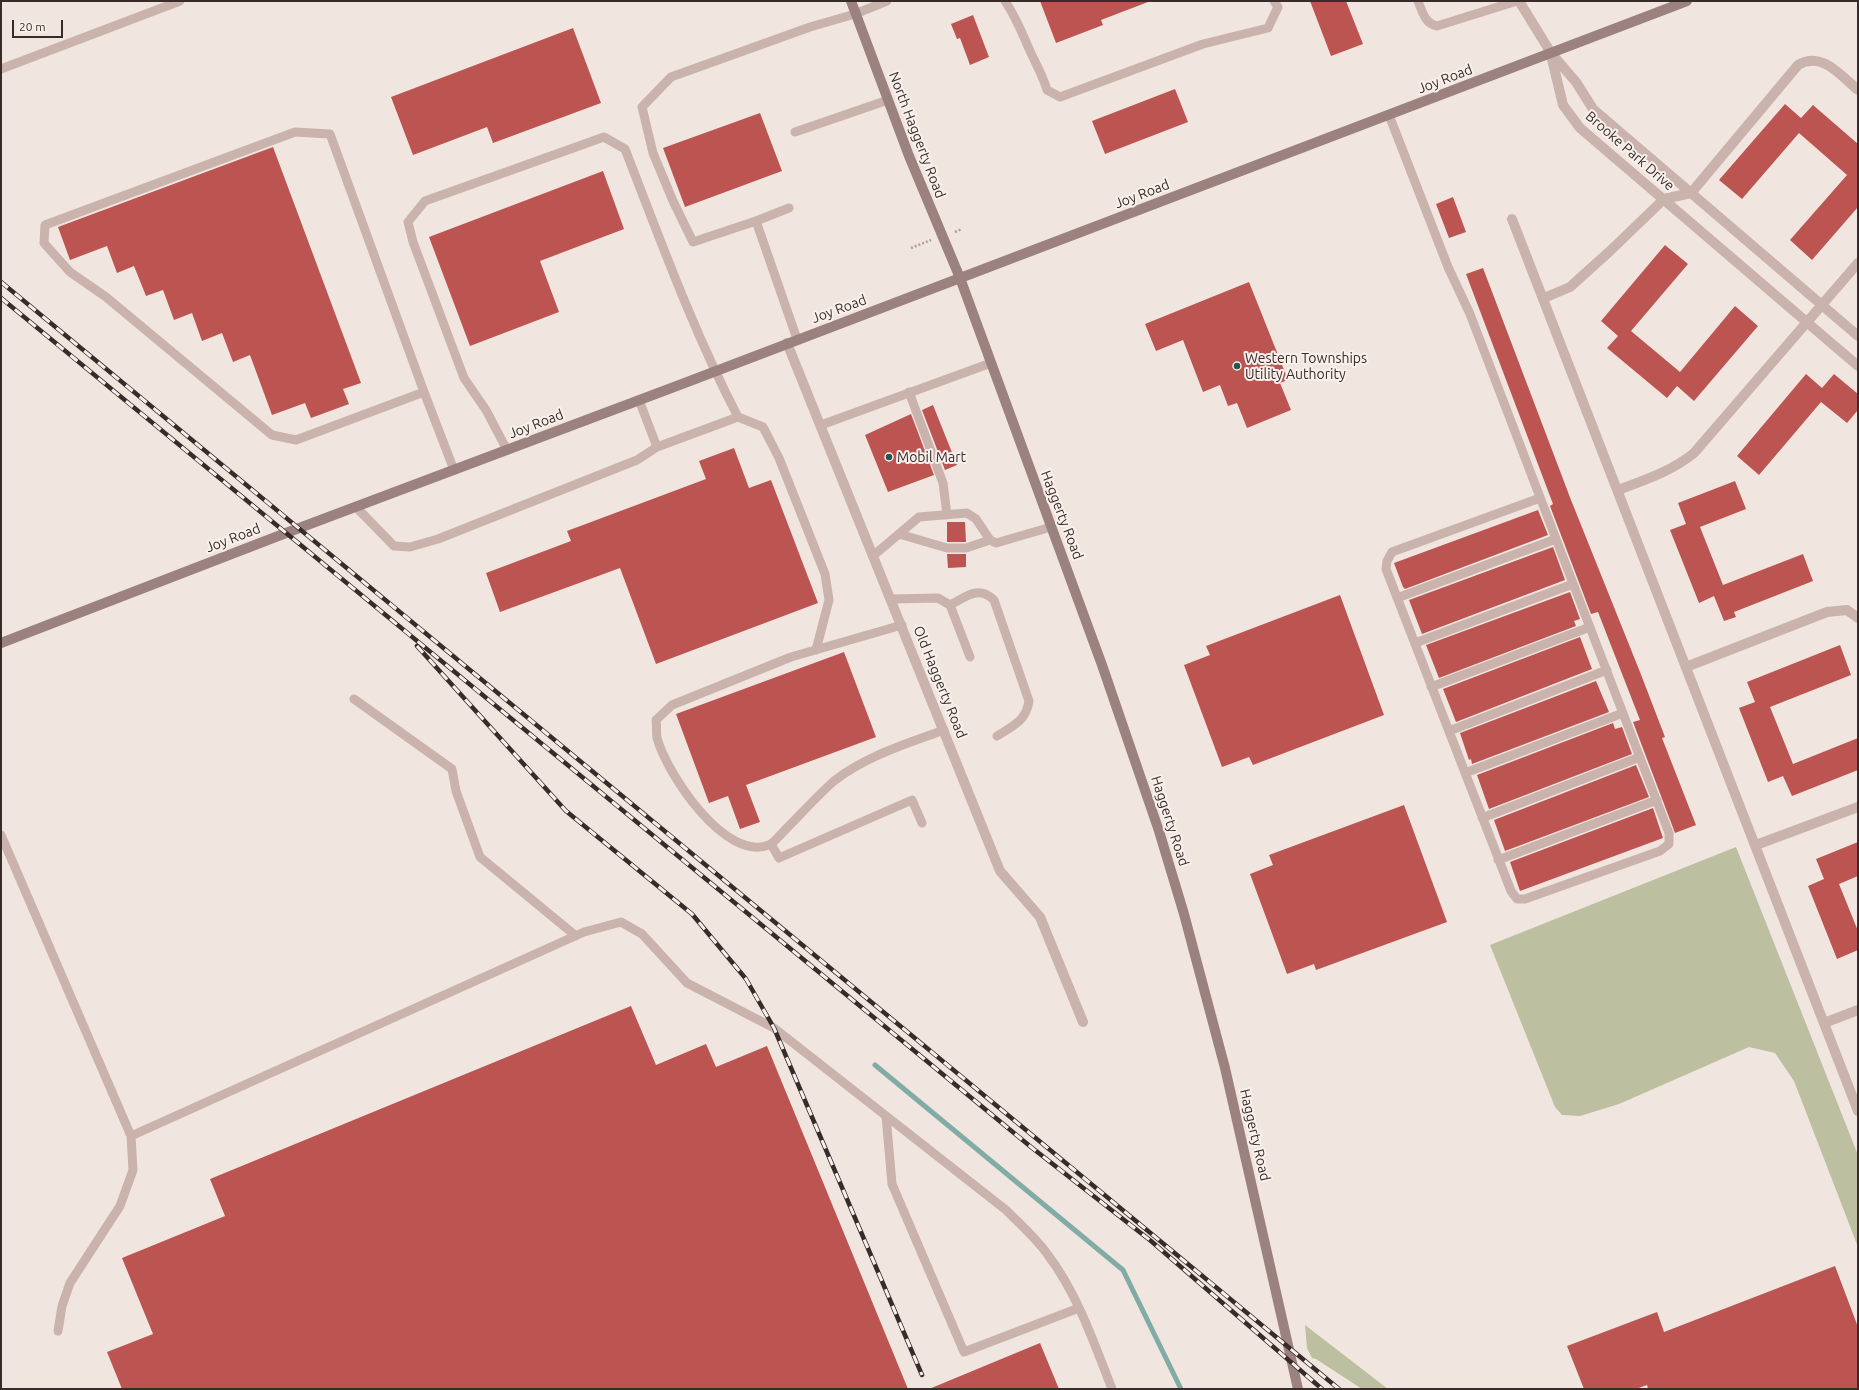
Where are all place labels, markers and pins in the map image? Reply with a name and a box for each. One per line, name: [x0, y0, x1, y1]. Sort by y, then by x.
place label: Western Townships Utility Authority: [1245, 350, 1367, 382]
marker: Western Townships Utility Authority: [1232, 361, 1242, 371]
place label: Mobil Mart: [897, 449, 966, 465]
marker: Mobil Mart: [884, 452, 894, 462]

